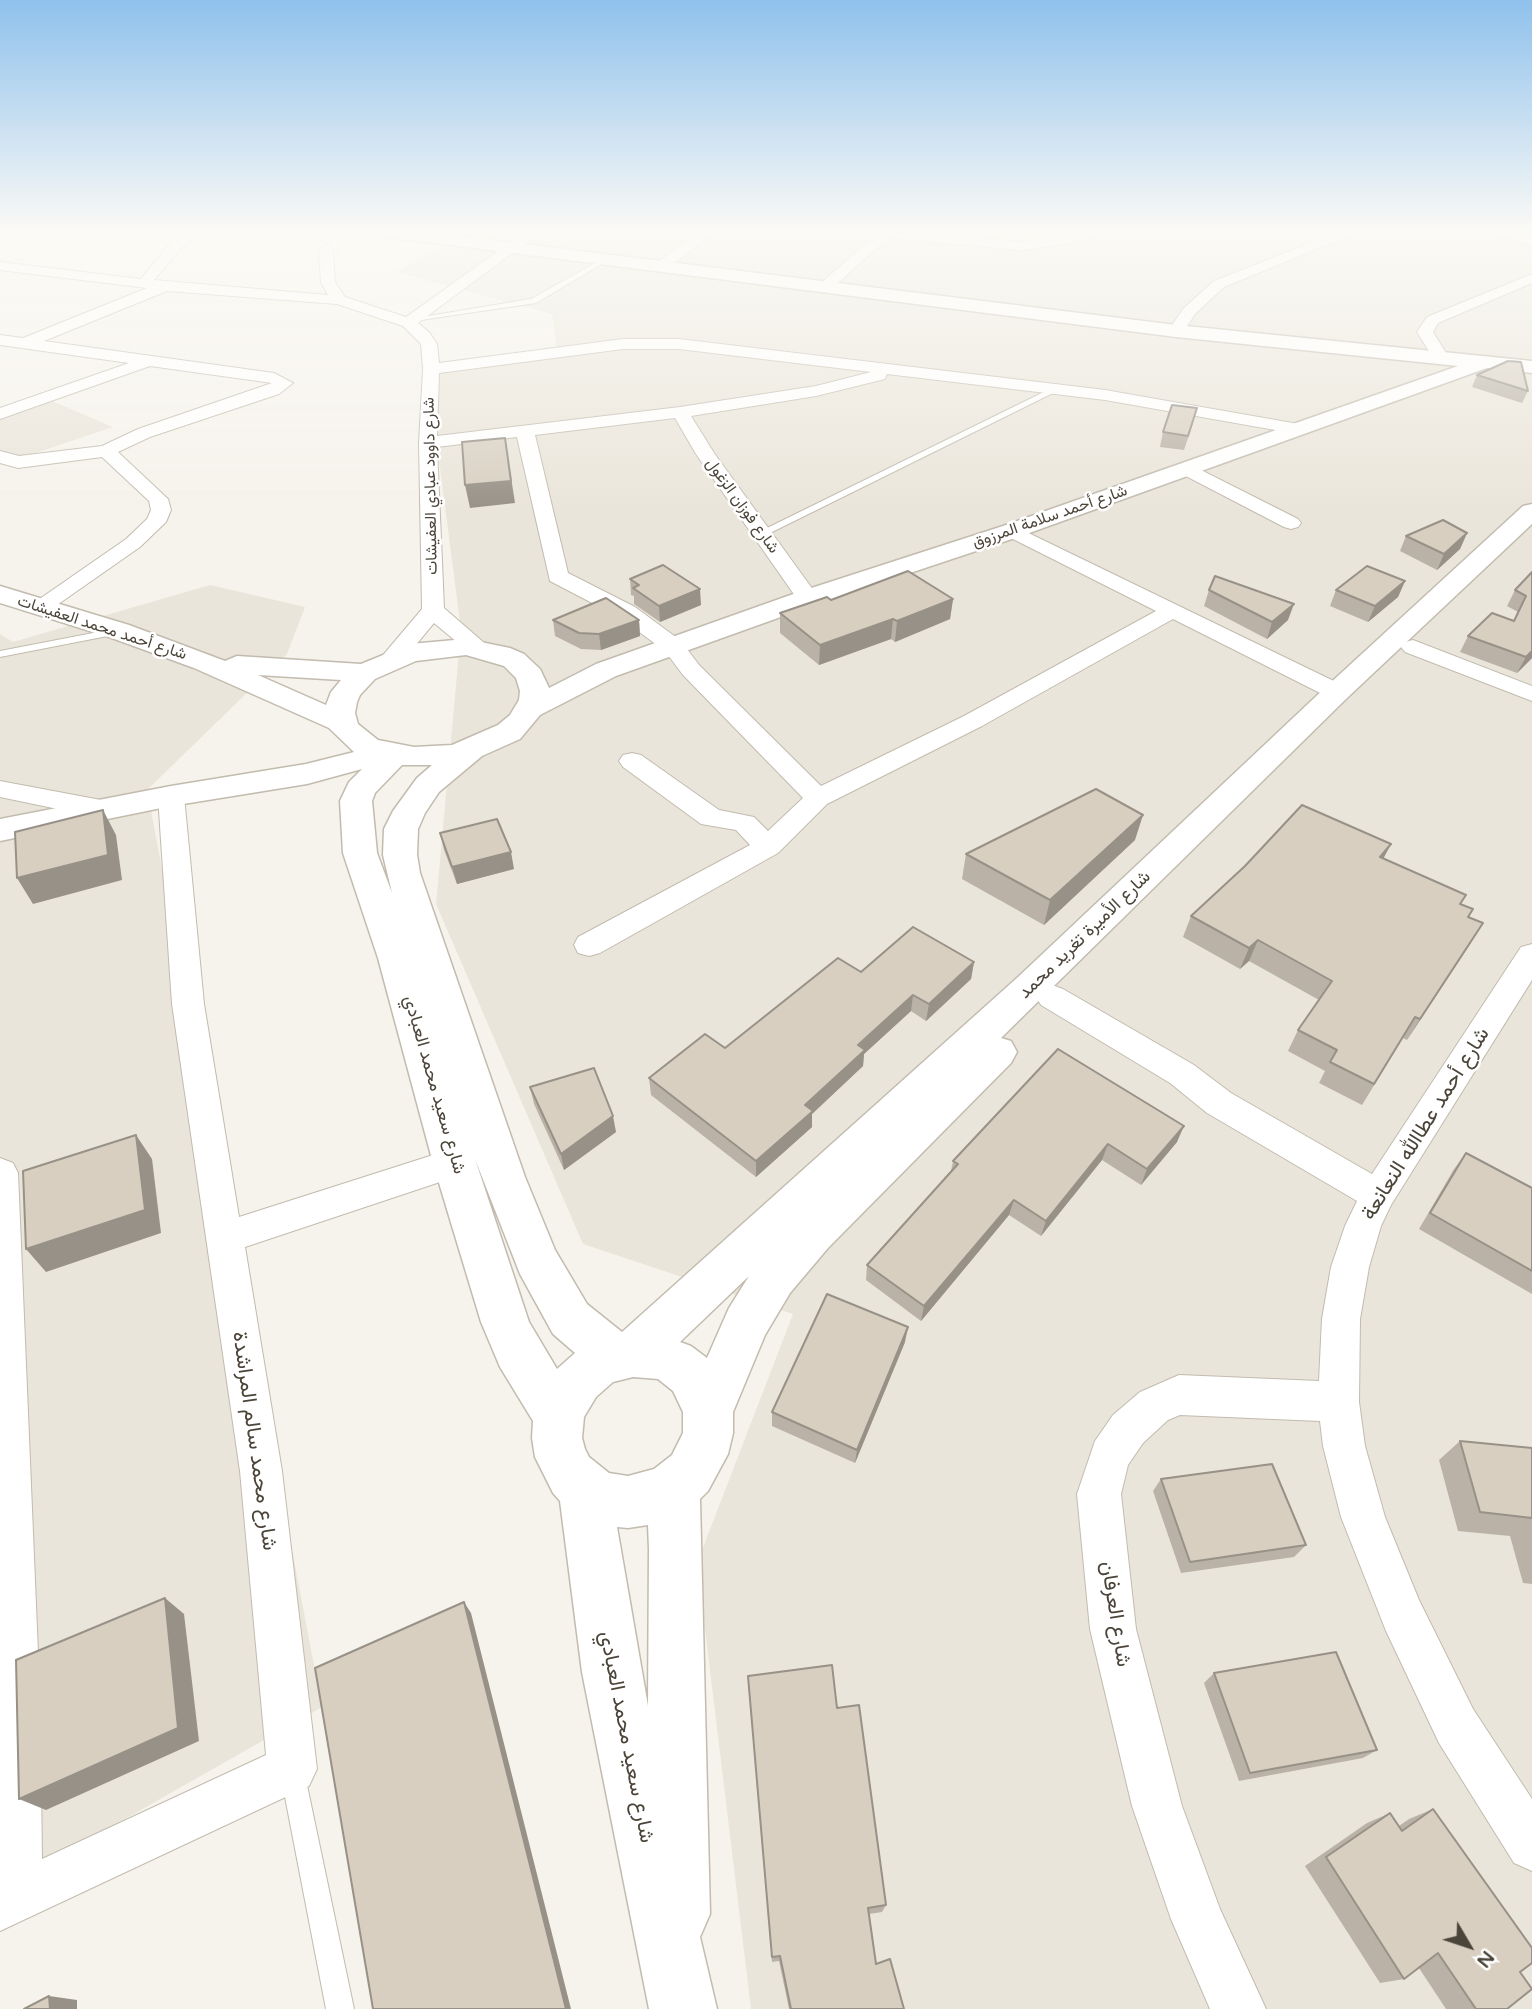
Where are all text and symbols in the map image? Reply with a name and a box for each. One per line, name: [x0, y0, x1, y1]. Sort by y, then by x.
street label: شارع داوود عبادي العفيشات: [420, 397, 442, 575]
street label: شارع فوزان الزغول: [701, 455, 783, 557]
street label: شارع أحمد سلامة المرزوق: [970, 481, 1130, 553]
street label: شارع أحمد محمد العفيشات: [15, 592, 189, 664]
street label: شارع الأميرة تغريد محمد: [1015, 866, 1155, 1004]
street label: شارع سعيد محمد العبادي: [398, 993, 470, 1177]
street label: شارع أحمد عطاالله النعانعة: [1356, 1023, 1496, 1225]
street label: شارع محمد سالم المراشدة: [226, 1330, 282, 1552]
street label: شارع العرفان: [1094, 1559, 1136, 1669]
street label: شارع سعيد محمد العبادي: [593, 1629, 659, 1845]
north arrow: [1434, 1911, 1504, 1981]
text: N: [1472, 1946, 1499, 1972]

